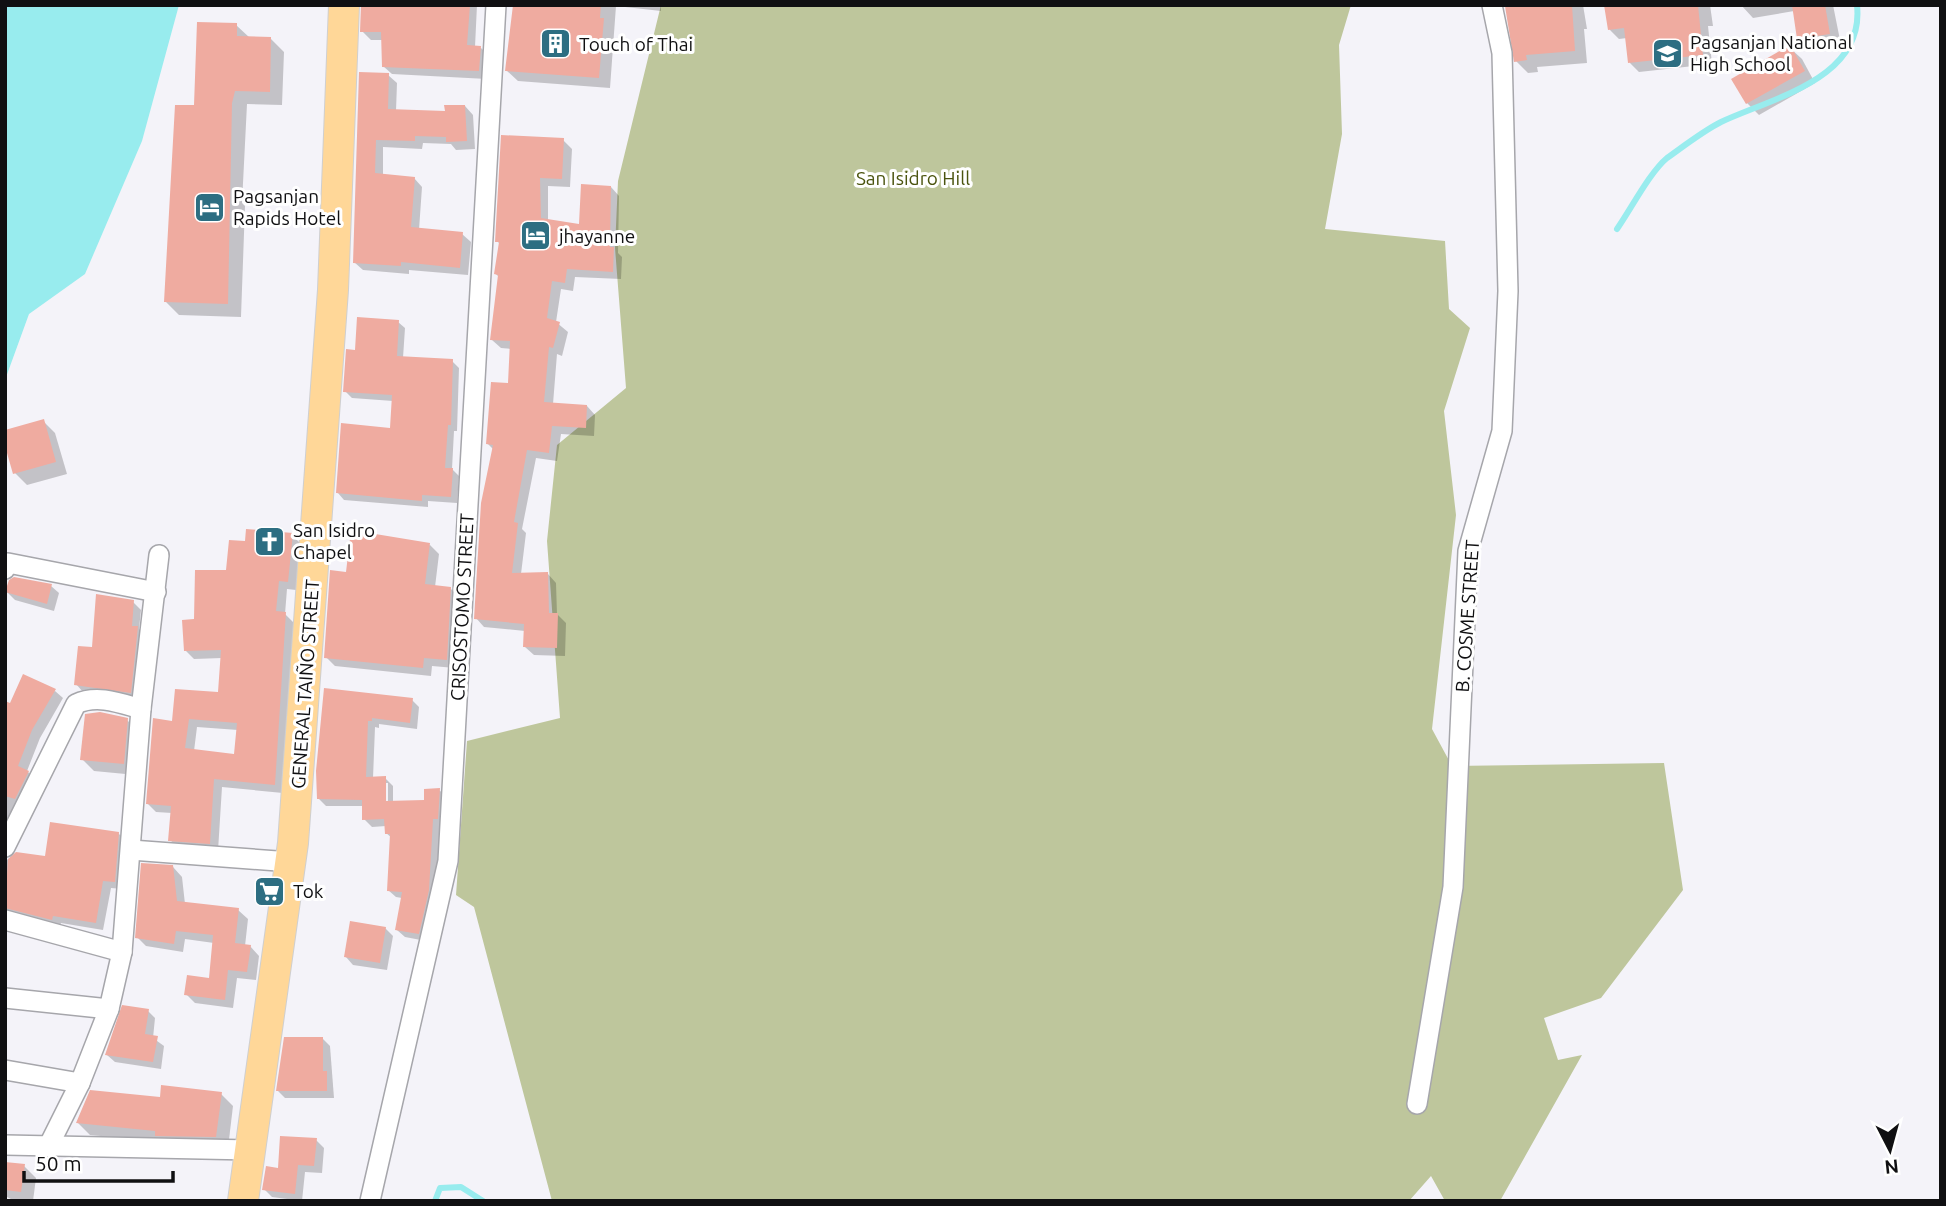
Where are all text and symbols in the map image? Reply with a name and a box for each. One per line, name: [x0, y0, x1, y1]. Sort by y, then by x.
building icon: Touch of Thai: [539, 27, 573, 61]
place label: Pagsanjan National High School: [1690, 31, 1852, 75]
place label: Touch of Thai: [579, 33, 693, 55]
school or university icon: Pagsanjan National High School: [1650, 36, 1684, 70]
park label: San Isidro Hill: [856, 167, 970, 189]
place label: Pagsanjan Rapids Hotel: [233, 185, 341, 229]
hotel icon: Pagsanjan Rapids Hotel: [193, 190, 227, 224]
hotel icon: jhayanne: [519, 219, 553, 253]
place label: jhayanne: [557, 225, 635, 247]
street label: CRISOSTOMO STREET: [446, 512, 478, 701]
place label: San Isidro Chapel: [293, 519, 375, 563]
church icon: San Isidro Chapel: [253, 524, 287, 558]
street label: B. COSME STREET: [1451, 539, 1483, 693]
street label: GENERAL TAIÑO STREET: [287, 578, 323, 789]
supermarket icon: Tok: [253, 874, 287, 908]
place label: Tok: [293, 880, 324, 902]
north arrow: [1855, 1115, 1925, 1185]
scale bar: [24, 1140, 173, 1184]
text: 50 m: [35, 1151, 82, 1175]
text: N: [1884, 1155, 1900, 1179]

